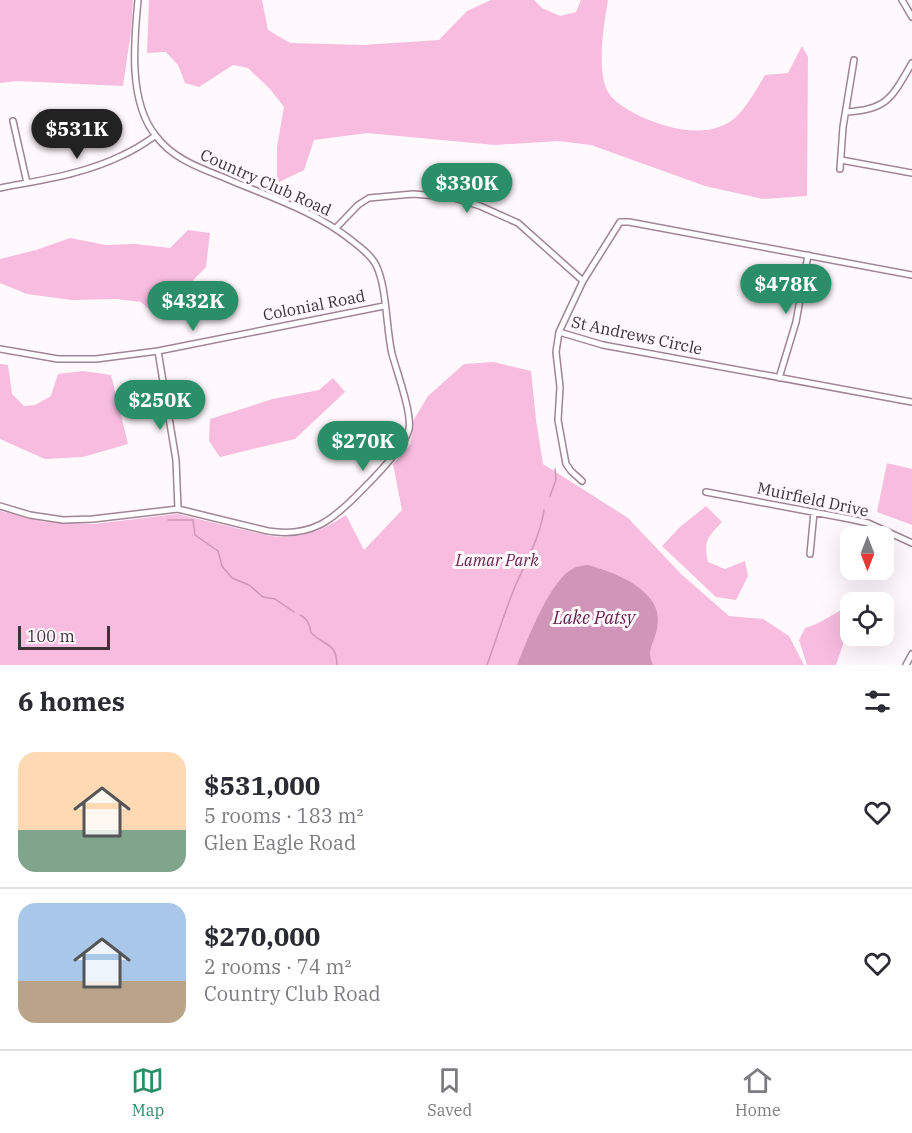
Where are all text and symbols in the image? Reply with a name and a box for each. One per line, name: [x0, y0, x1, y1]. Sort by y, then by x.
pin: $531K: [35, 109, 119, 160]
text: $531K: [45, 115, 109, 142]
street label: Country Club Road: [197, 144, 335, 220]
pin: $330K: [425, 163, 509, 214]
text: $330K: [435, 169, 499, 196]
pin: $478K: [744, 264, 828, 315]
text: $478K: [754, 270, 818, 297]
pin: $432K: [151, 281, 235, 332]
street label: Colonial Road: [261, 285, 367, 325]
text: $432K: [161, 287, 225, 314]
street label: St Andrews Circle: [570, 311, 704, 359]
pin: $250K: [118, 380, 202, 431]
text: $250K: [128, 386, 192, 413]
pin: $270K: [321, 421, 405, 472]
text: $270K: [331, 427, 395, 454]
street label: Muirfield Drive: [755, 477, 871, 521]
north arrow: [840, 526, 894, 580]
map controls: [840, 526, 894, 646]
park label: Lamar Park: [454, 550, 539, 570]
button: locate: [840, 592, 894, 646]
water label: Lake Patsy: [552, 606, 637, 629]
scale bar: [18, 623, 110, 650]
text: 100 m: [27, 626, 75, 646]
text: 6 homes: [18, 684, 125, 718]
icon: filters: [861, 685, 894, 718]
text: $531,000: [204, 768, 320, 802]
icon: home: [66, 776, 138, 848]
icon: heart: [861, 796, 894, 829]
text: 5 rooms · 183 m²: [204, 802, 363, 829]
text: Glen Eagle Road: [204, 829, 356, 856]
text: $270,000: [204, 919, 320, 953]
icon: home: [66, 927, 138, 999]
icon: heart: [861, 947, 894, 980]
text: 2 rooms · 74 m²: [204, 953, 351, 980]
text: Country Club Road: [204, 980, 381, 1007]
tab: Map: [131, 1064, 164, 1120]
tab: Saved: [427, 1064, 472, 1120]
tab: Home: [735, 1064, 781, 1120]

